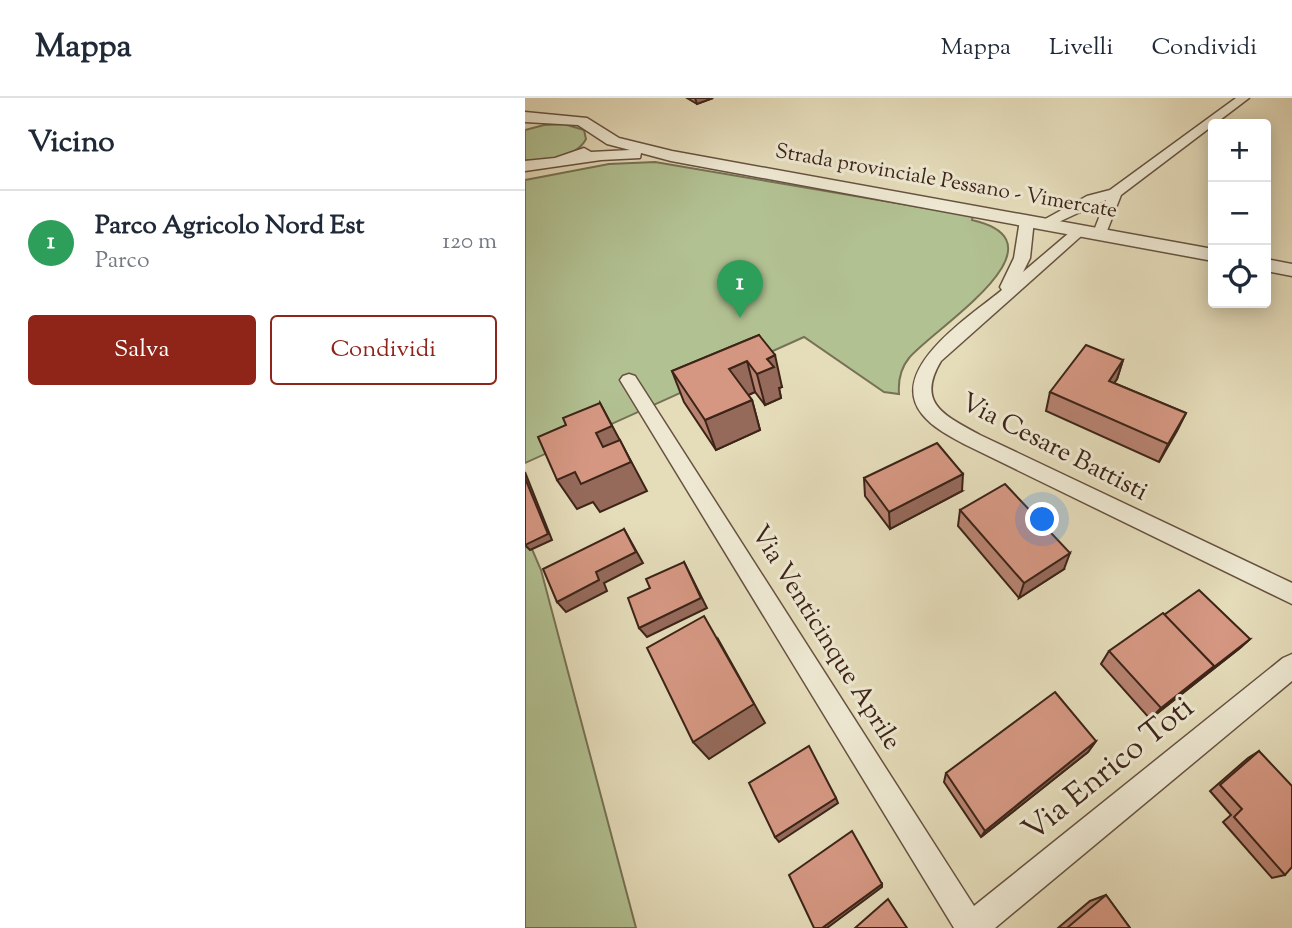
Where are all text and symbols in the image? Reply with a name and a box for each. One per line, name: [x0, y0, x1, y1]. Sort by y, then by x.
text: Mappa: [35, 24, 132, 72]
text: Mappa: [941, 31, 1011, 65]
text: Livelli: [1049, 31, 1113, 65]
text: Condividi: [1151, 31, 1257, 65]
map controls: [1208, 119, 1271, 308]
button: +: [1208, 119, 1271, 182]
text: Vicino: [28, 122, 115, 165]
street label: Strada provinciale Pessano - Vimercate: [773, 137, 1119, 227]
button: −: [1208, 182, 1271, 245]
text: Parco Agricolo Nord Est: [95, 208, 364, 245]
text: 1: [47, 226, 55, 259]
text: 120 m: [442, 226, 497, 259]
text: Parco: [95, 245, 150, 278]
button: locate: [1208, 245, 1271, 308]
pin: 1: [717, 260, 763, 318]
button: Salva: [28, 315, 256, 385]
button: Condividi: [270, 315, 497, 385]
street label: Via Cesare Battisti: [954, 385, 1154, 511]
your location: [1025, 502, 1059, 536]
street label: Via Venticinque Aprile: [741, 518, 909, 758]
street label: Via Enrico Toti: [1013, 686, 1205, 854]

